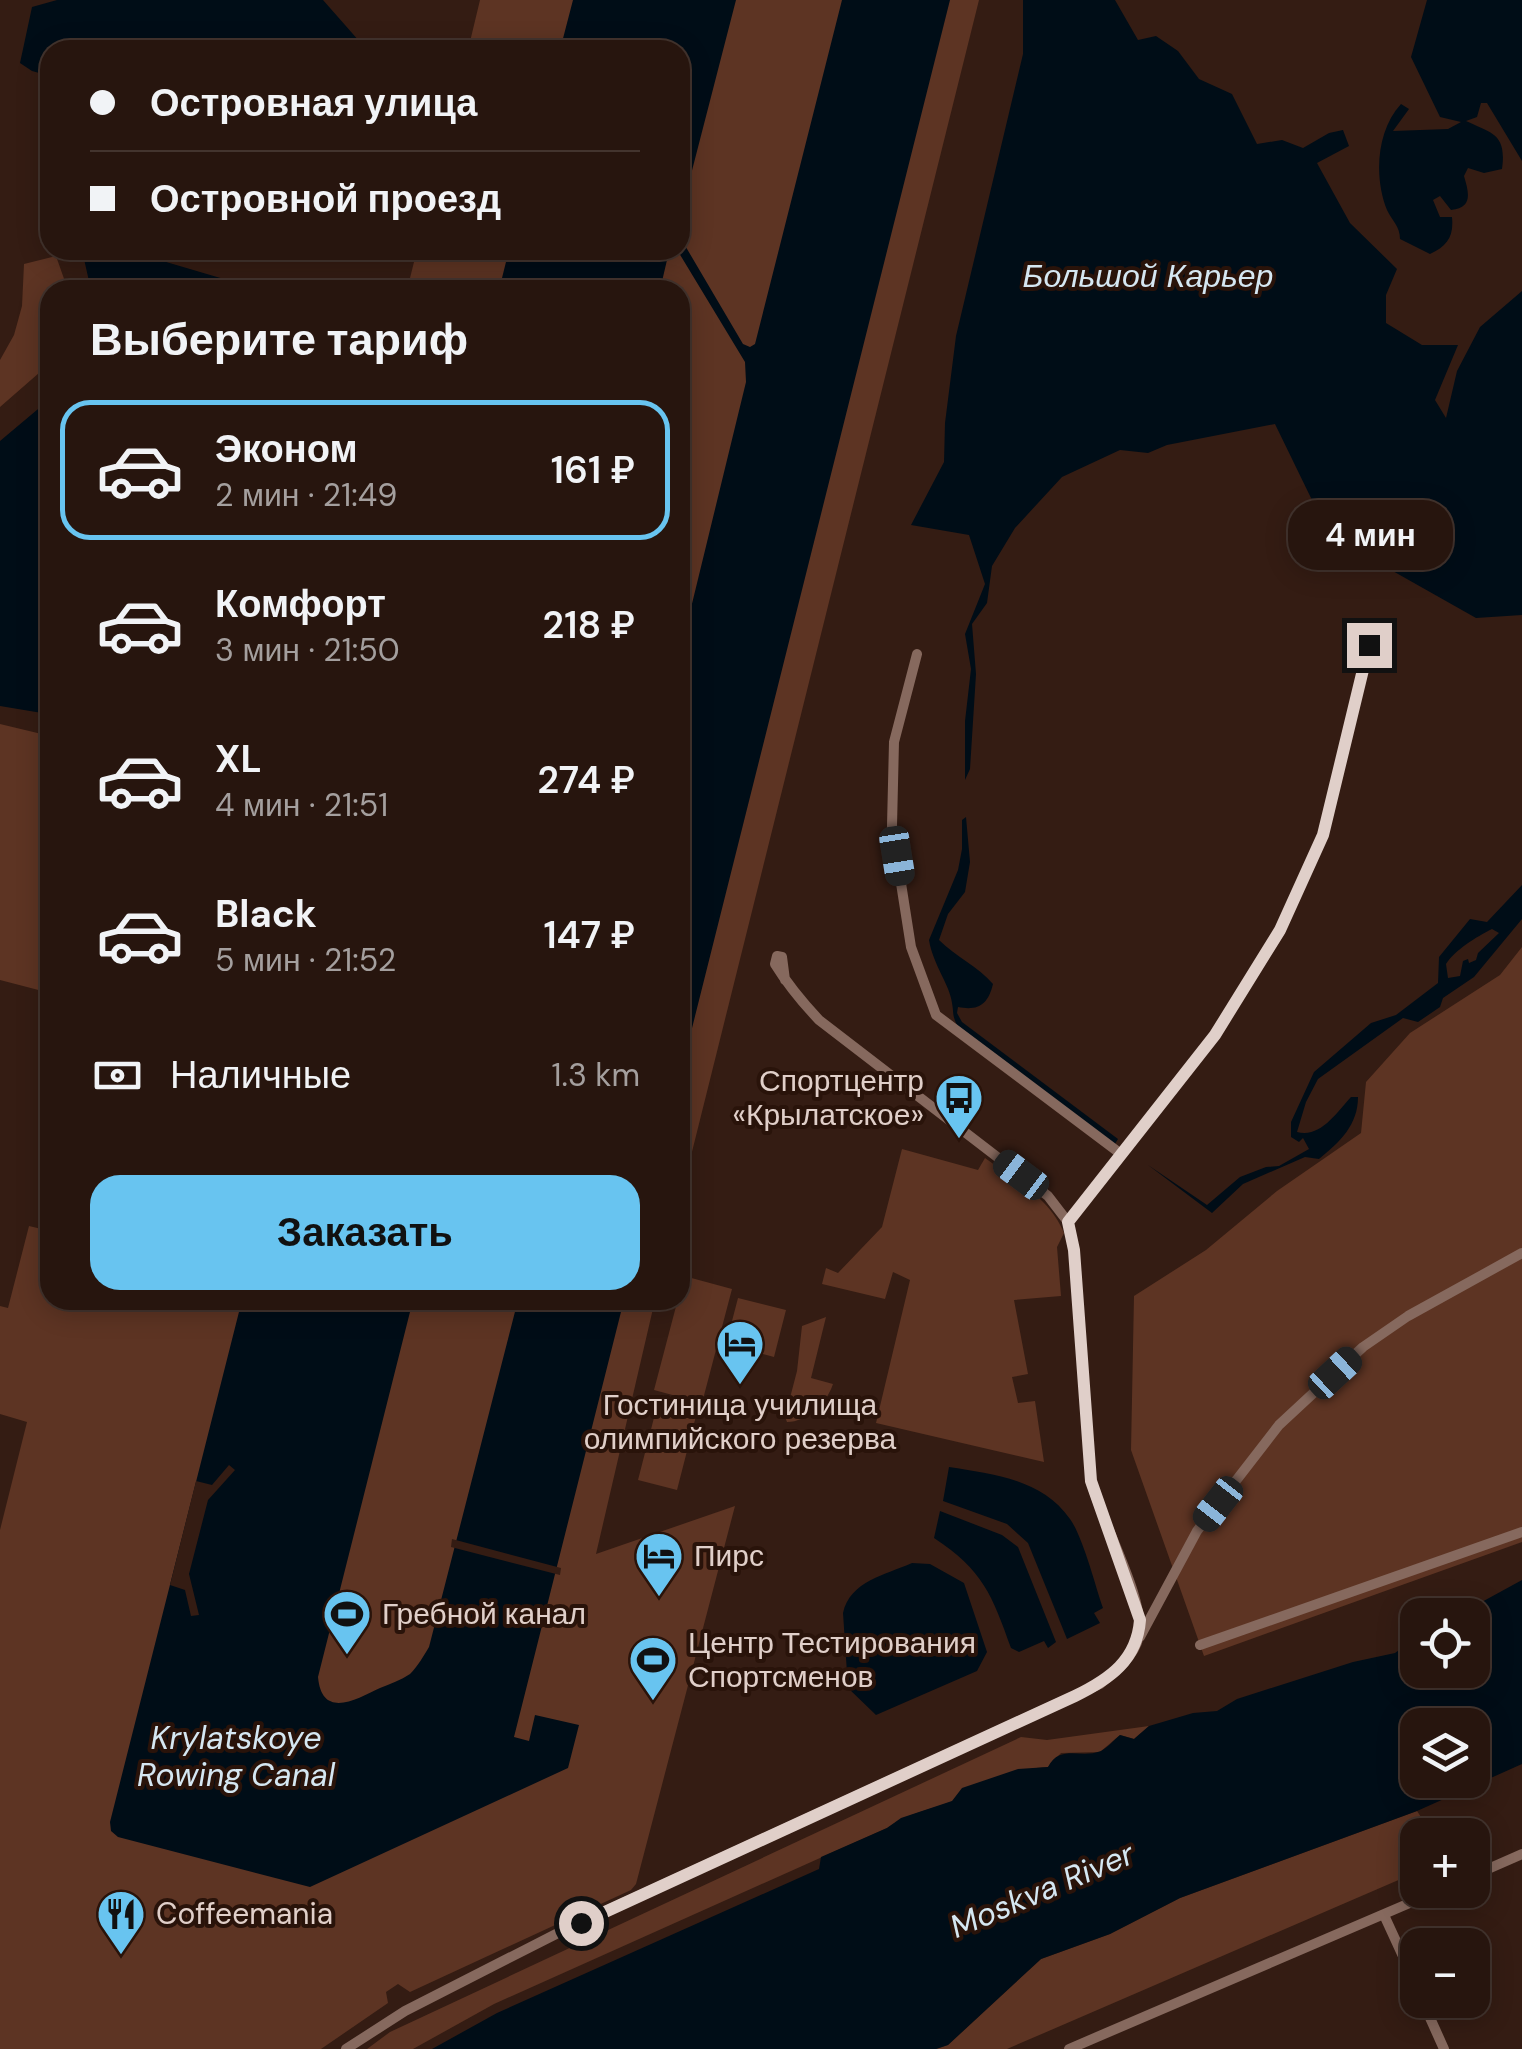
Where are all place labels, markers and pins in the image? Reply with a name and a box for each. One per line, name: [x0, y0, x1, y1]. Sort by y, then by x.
place label: Спортцентр «Крылатское»: [732, 1061, 924, 1134]
bus stop icon: Спортцентр «Крылатское»: [933, 1072, 985, 1140]
hotel icon: Гостиница училища олимпийского резерва: [714, 1318, 766, 1386]
place label: Гостиница училища олимпийского резерва: [584, 1385, 897, 1458]
hotel icon: Пирс: [633, 1530, 685, 1598]
place label: Пирс: [694, 1536, 764, 1575]
sports icon: Гребной канал: [321, 1588, 373, 1656]
place label: Гребной канал: [382, 1594, 586, 1633]
place label: Центр Тестирования Спортсменов: [688, 1623, 976, 1696]
sports icon: Центр Тестирования Спортсменов: [627, 1634, 679, 1702]
restaurant icon: Coffeemania: [95, 1888, 147, 1956]
place label: Coffeemania: [156, 1894, 333, 1933]

